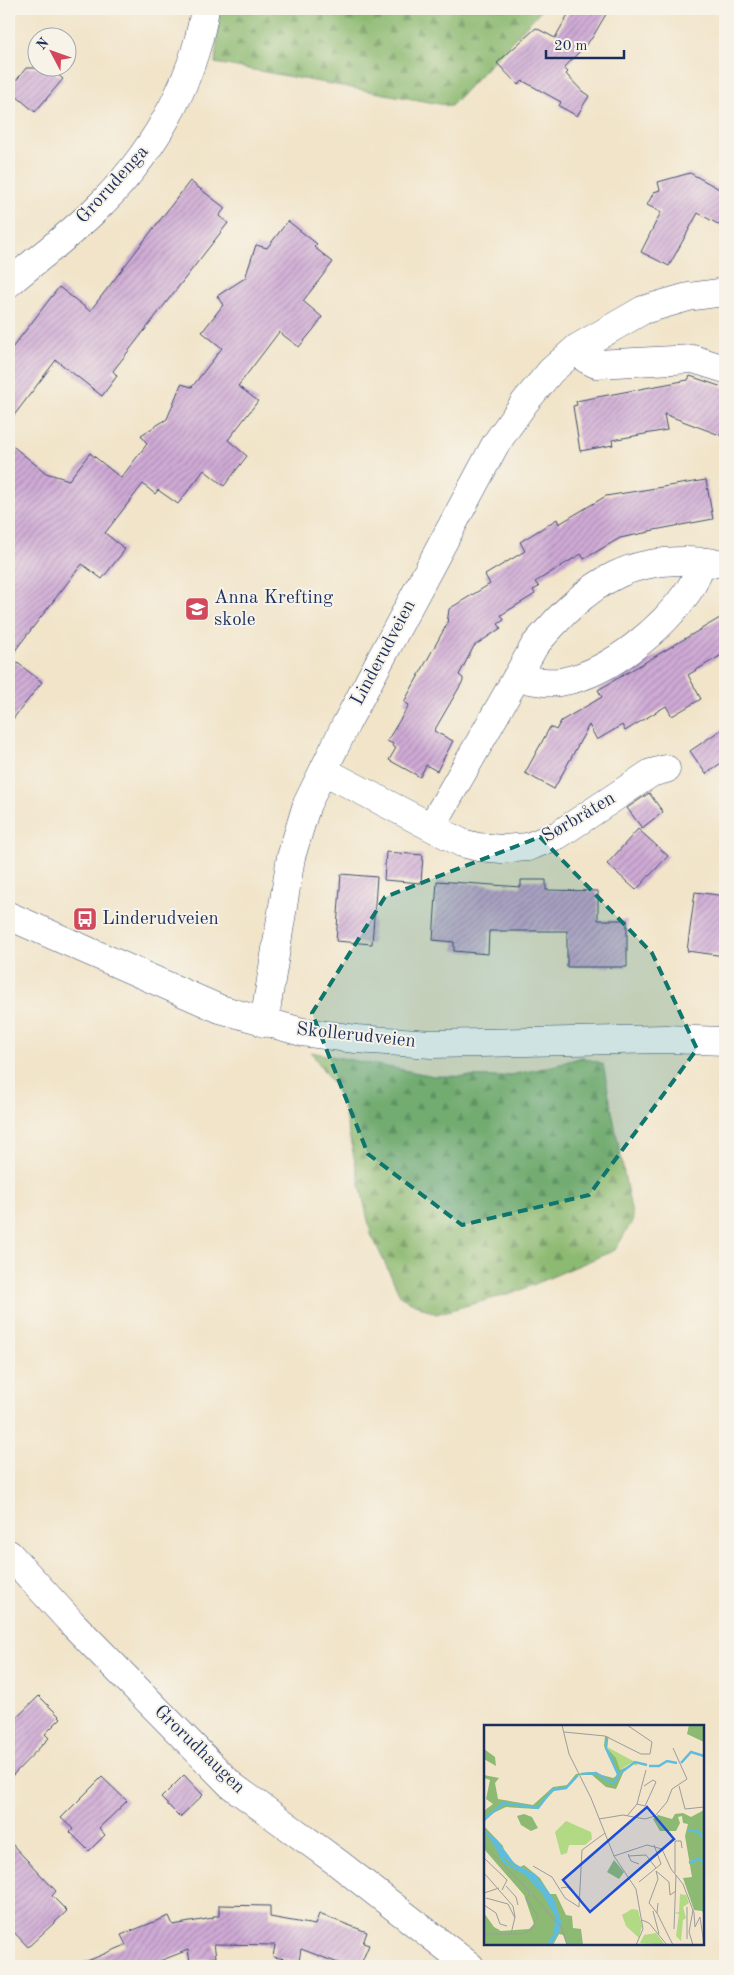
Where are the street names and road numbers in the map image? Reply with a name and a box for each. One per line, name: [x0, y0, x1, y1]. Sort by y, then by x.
street label: Grorudenga: [73, 142, 153, 228]
street label: Linderudveien: [348, 597, 420, 709]
street label: Sørbråten: [539, 789, 619, 847]
street label: Skollerudveien: [295, 1020, 417, 1052]
street label: Grorudhaugen: [150, 1702, 248, 1798]

